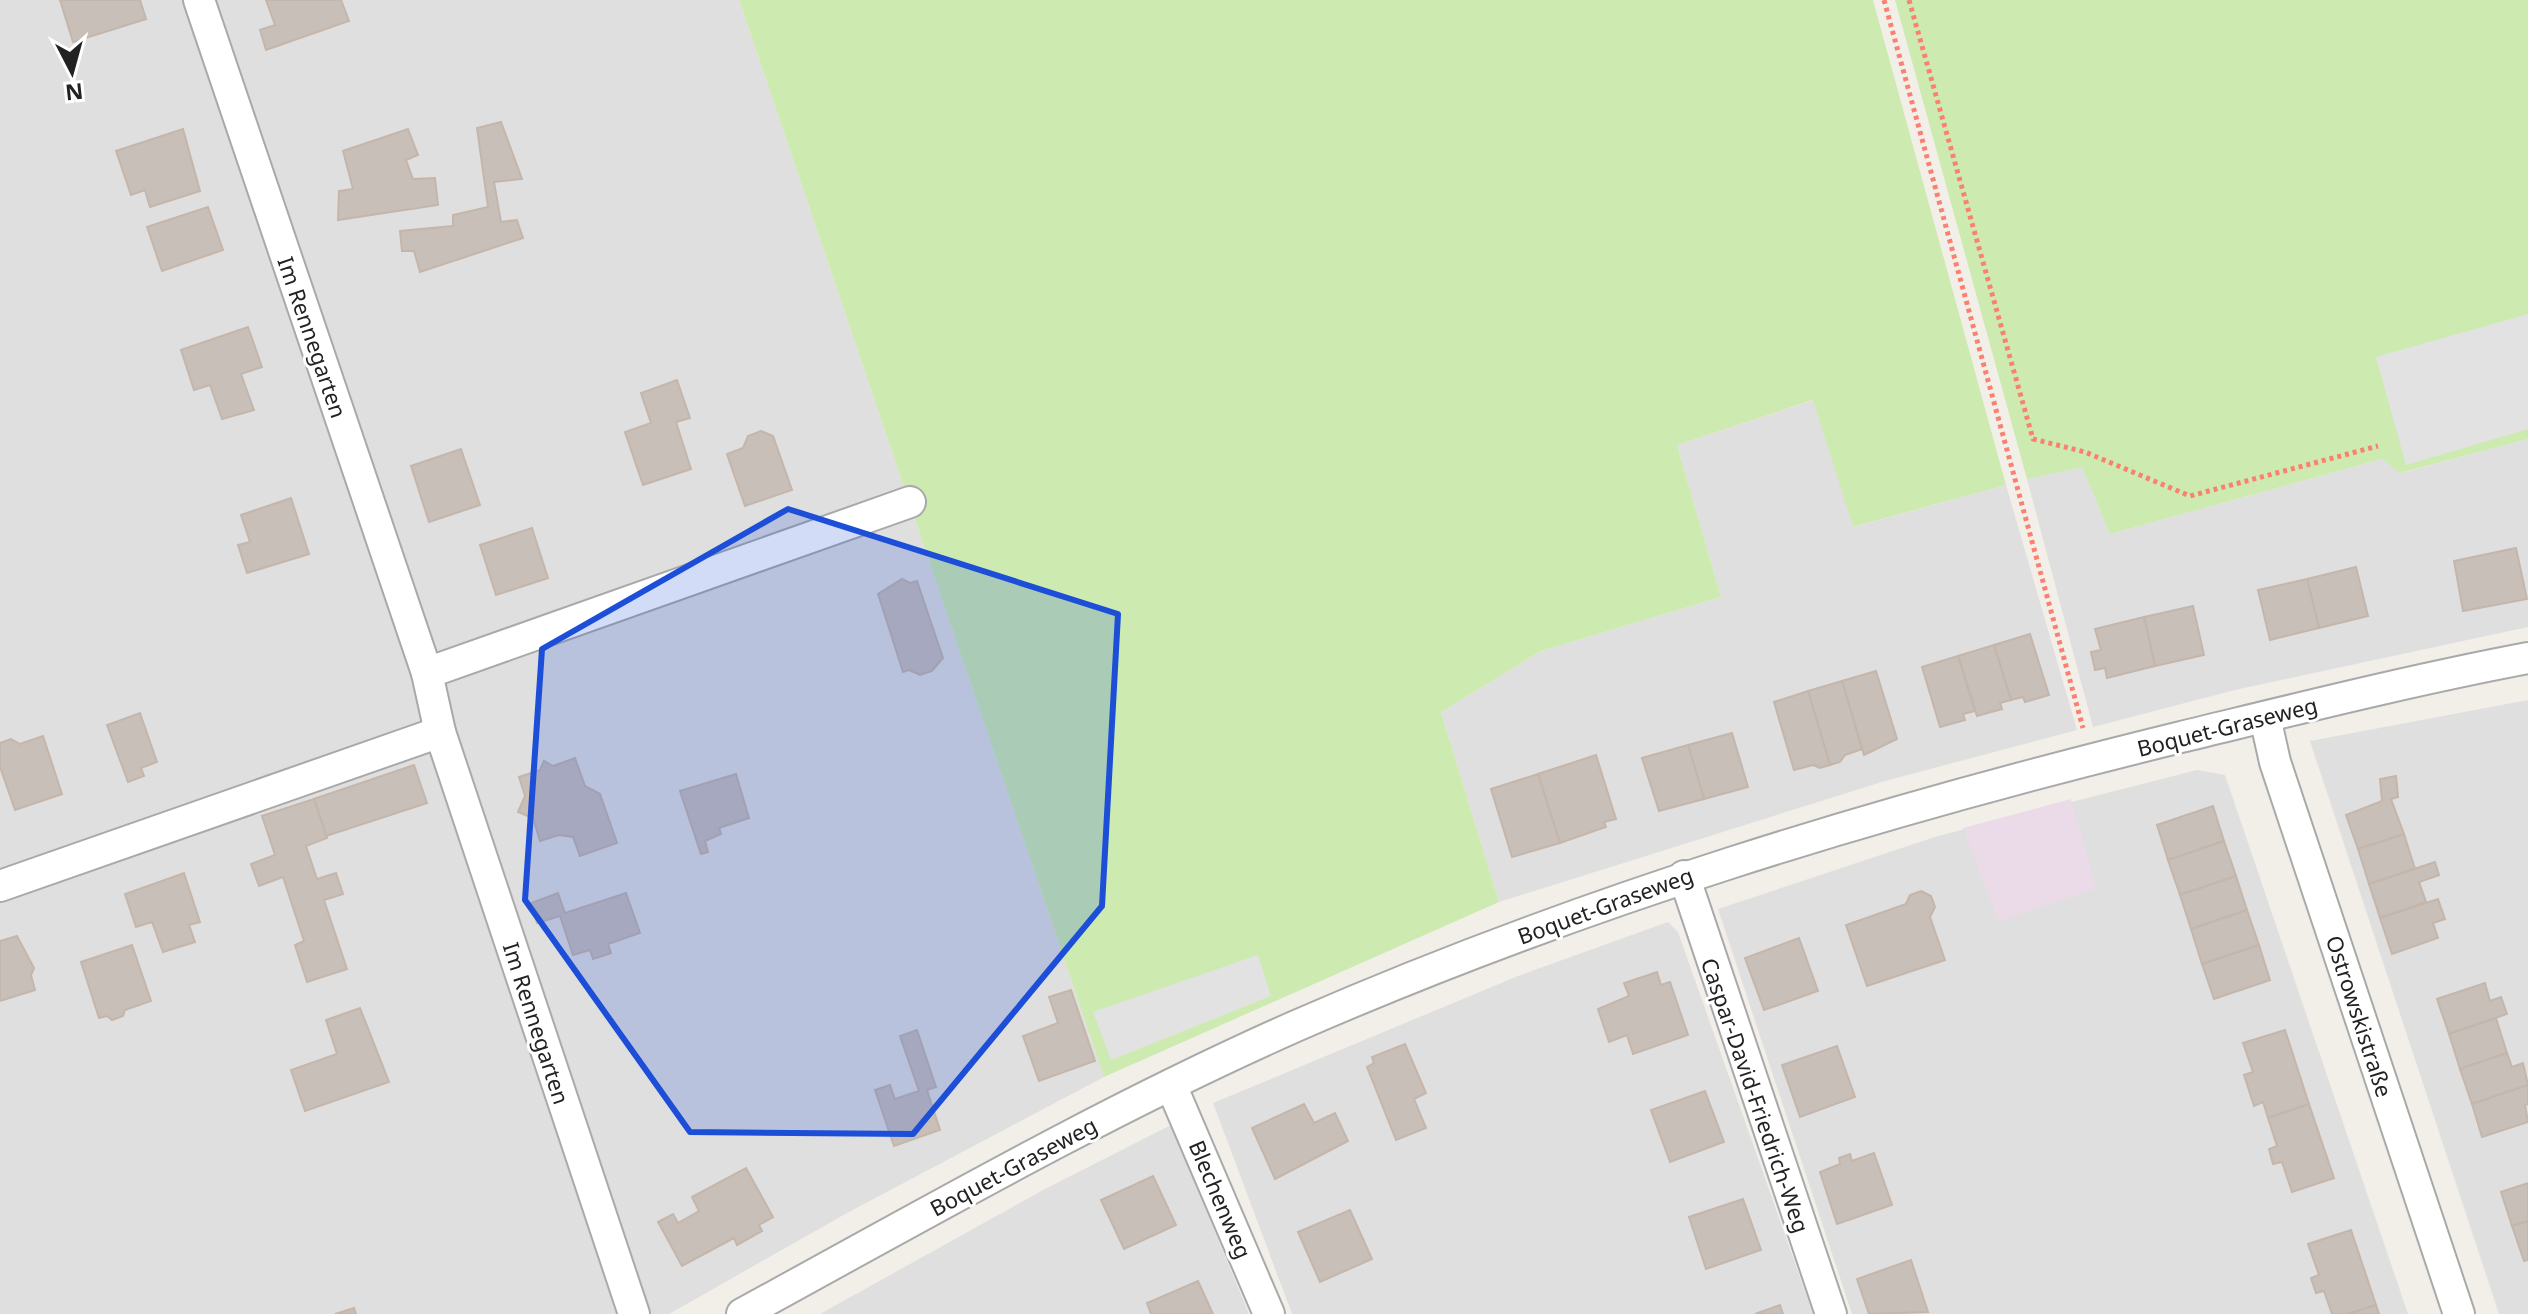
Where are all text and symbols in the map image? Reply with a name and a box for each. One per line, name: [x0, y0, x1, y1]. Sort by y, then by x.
north arrow: [32, 32, 112, 112]
text: N: [64, 77, 85, 109]
street label: Im Rennegarten: [271, 253, 355, 421]
street label: Boquet-Graseweg: [2134, 689, 2320, 763]
street label: Boquet-Graseweg: [1513, 859, 1697, 951]
street label: Ostrowskistraße: [2320, 931, 2400, 1101]
street label: Im Rennegarten: [497, 938, 577, 1108]
street label: Caspar-David-Friedrich-Weg: [1695, 954, 1817, 1236]
street label: Boquet-Graseweg: [924, 1109, 1102, 1223]
street label: Blechenweg: [1183, 1135, 1259, 1263]

